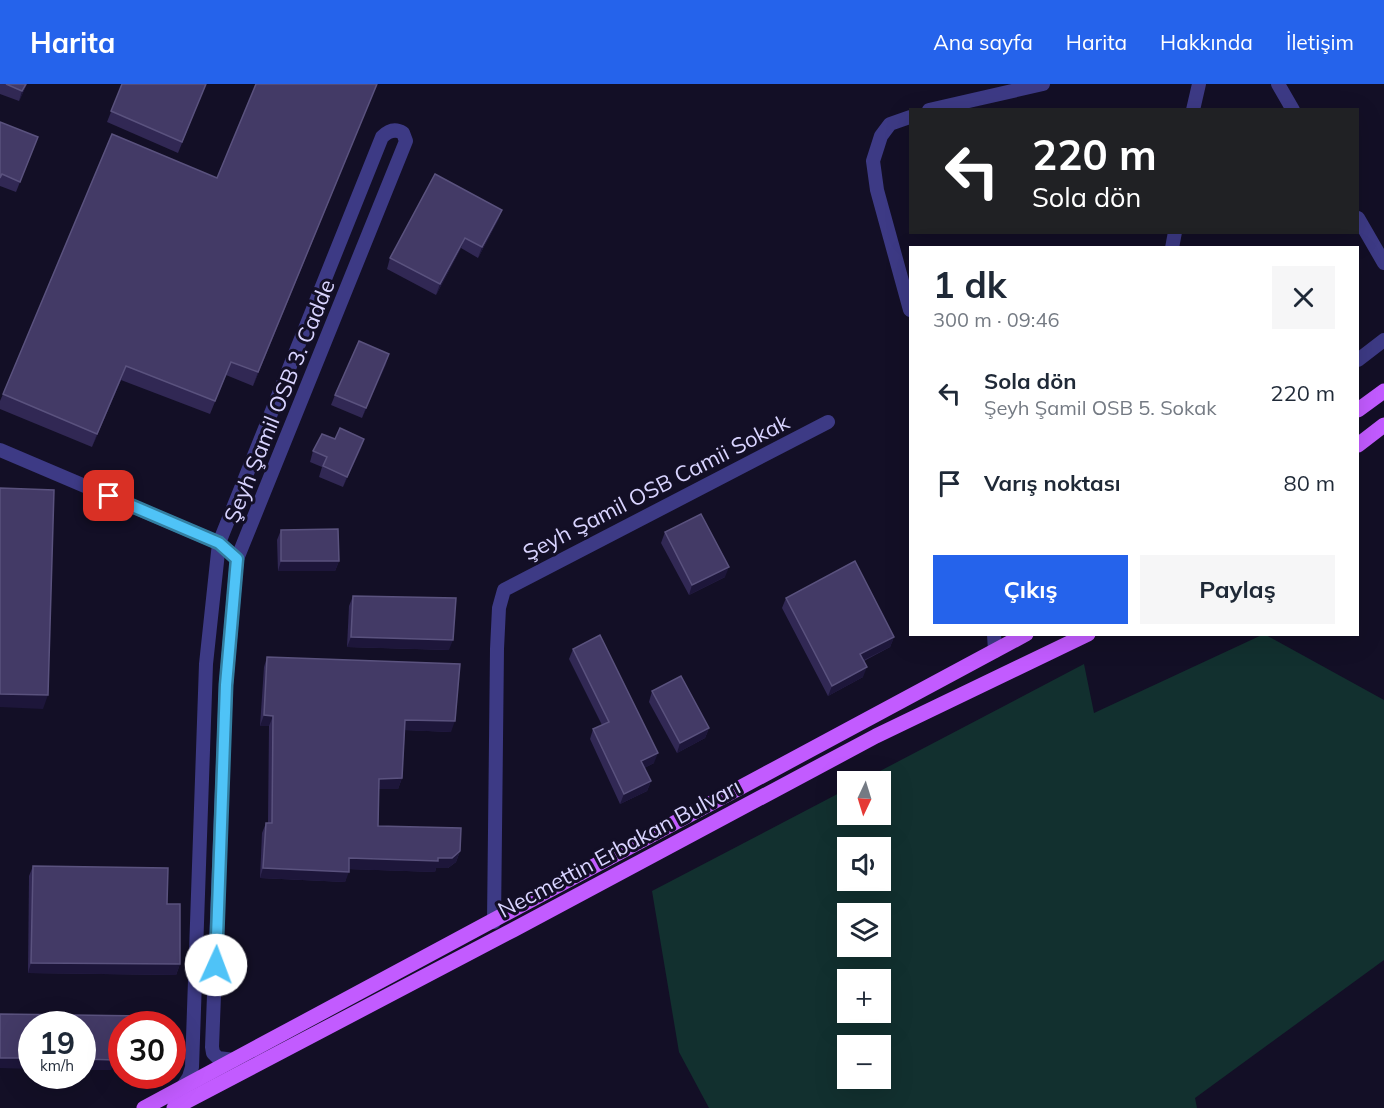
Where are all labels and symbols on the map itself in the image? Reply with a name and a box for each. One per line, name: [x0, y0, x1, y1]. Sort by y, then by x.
street label: Şeyh Şamil OSB 3. Cadde: [217, 275, 341, 527]
street label: Şeyh Şamil OSB Camii Sokak: [518, 407, 795, 567]
pin: [83, 470, 134, 521]
north arrow: [837, 771, 891, 825]
street label: Necmettin Erbakan Bulvarı: [493, 772, 745, 924]
position arrow: [184, 933, 248, 997]
speed limit sign: 30: [108, 1011, 186, 1089]

